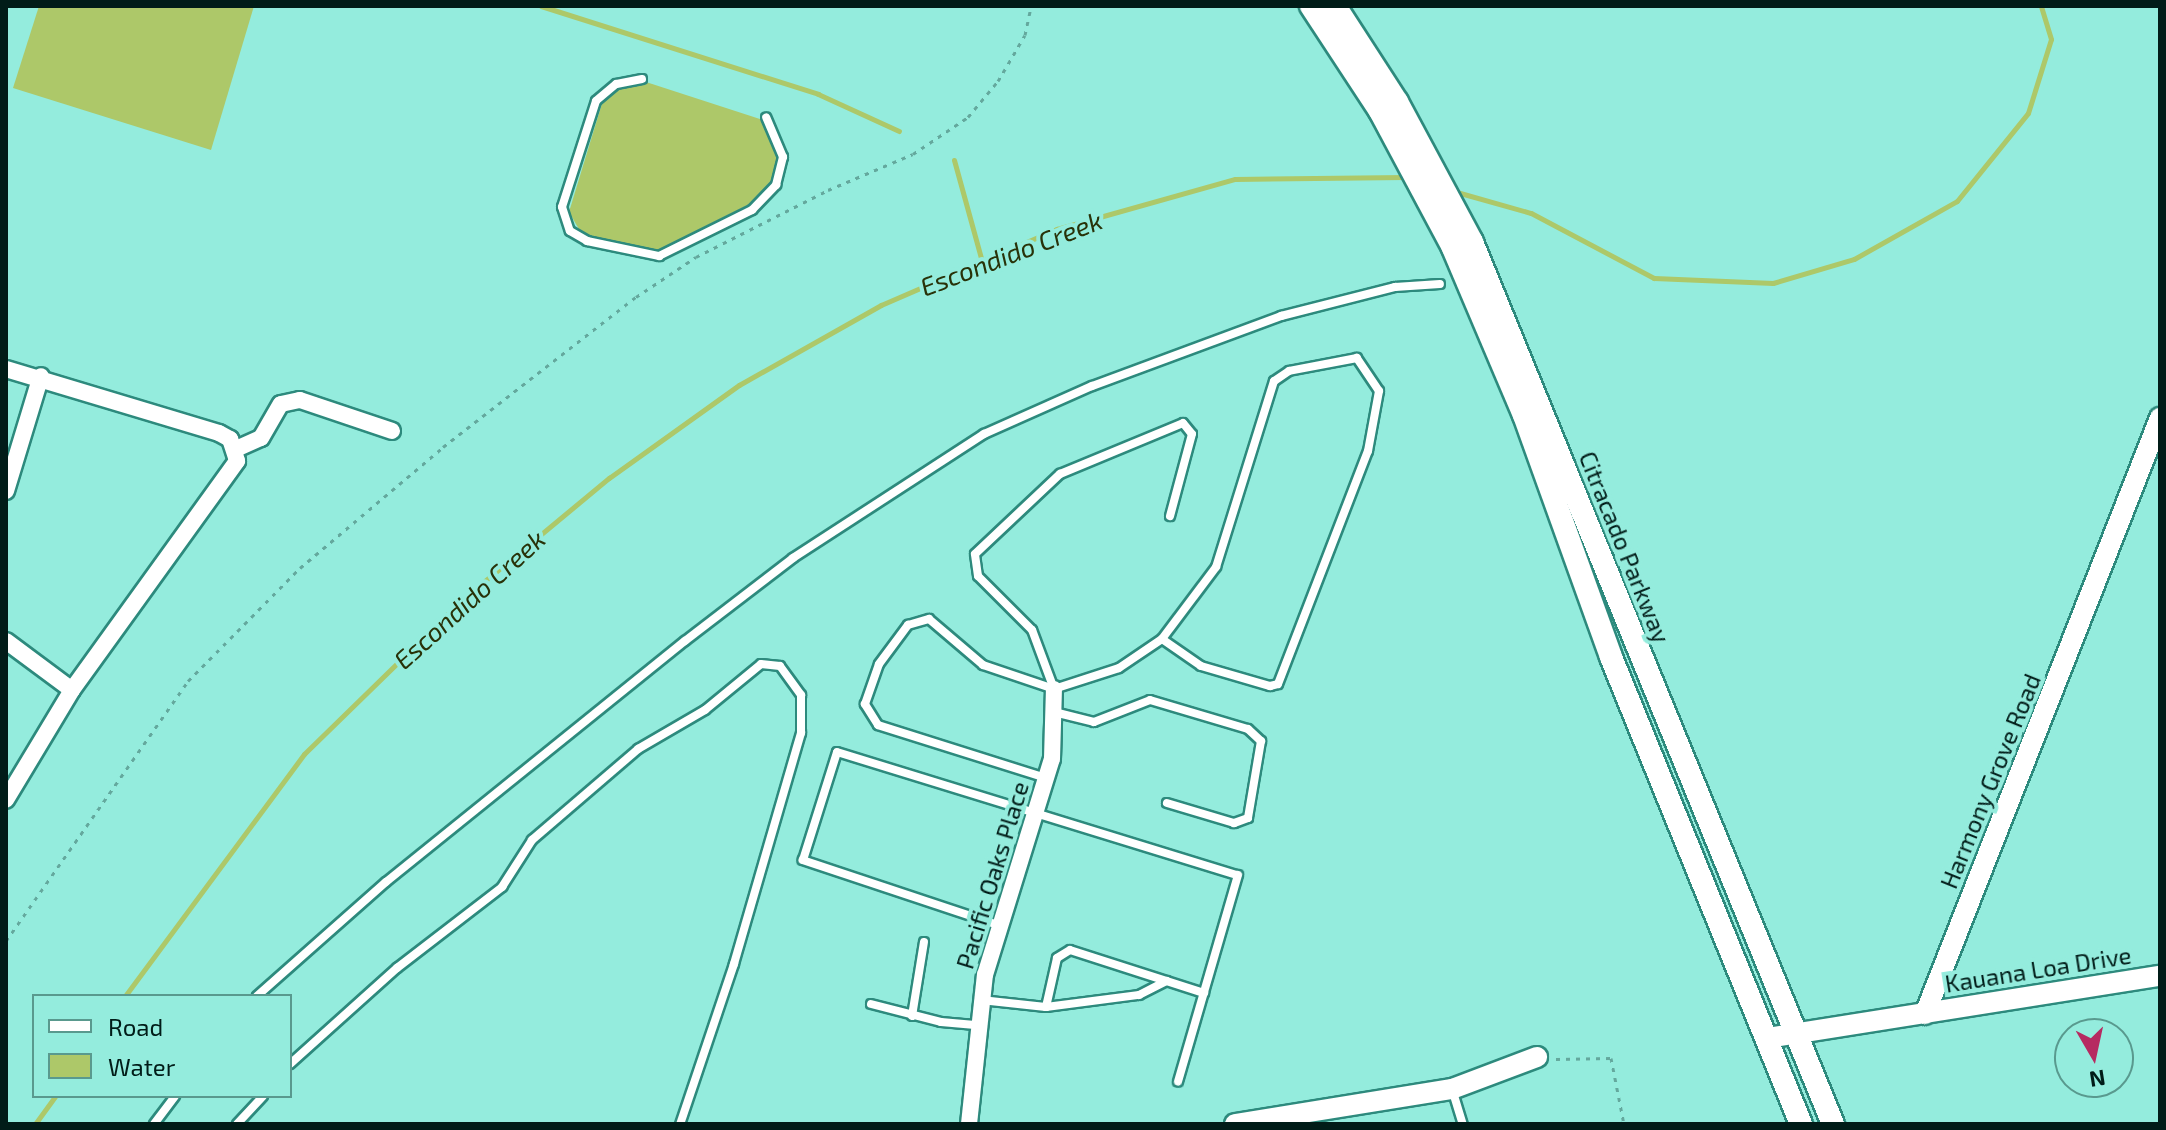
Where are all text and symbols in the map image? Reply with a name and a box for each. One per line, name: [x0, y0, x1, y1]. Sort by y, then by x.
water label: Escondido Creek: [915, 204, 1107, 302]
street label: Citracado Parkway: [1573, 447, 1677, 647]
water label: Escondido Creek: [387, 523, 551, 675]
street label: Harmony Grove Road: [1934, 669, 2046, 893]
street label: Pacific Oaks Place: [950, 778, 1034, 972]
street label: Kauana Loa Drive: [1943, 940, 2133, 998]
legend: [32, 994, 292, 1098]
text: Road: [108, 1012, 163, 1041]
north arrow: [2054, 1018, 2134, 1098]
text: Water: [108, 1052, 175, 1081]
text: N: [2088, 1066, 2107, 1094]

